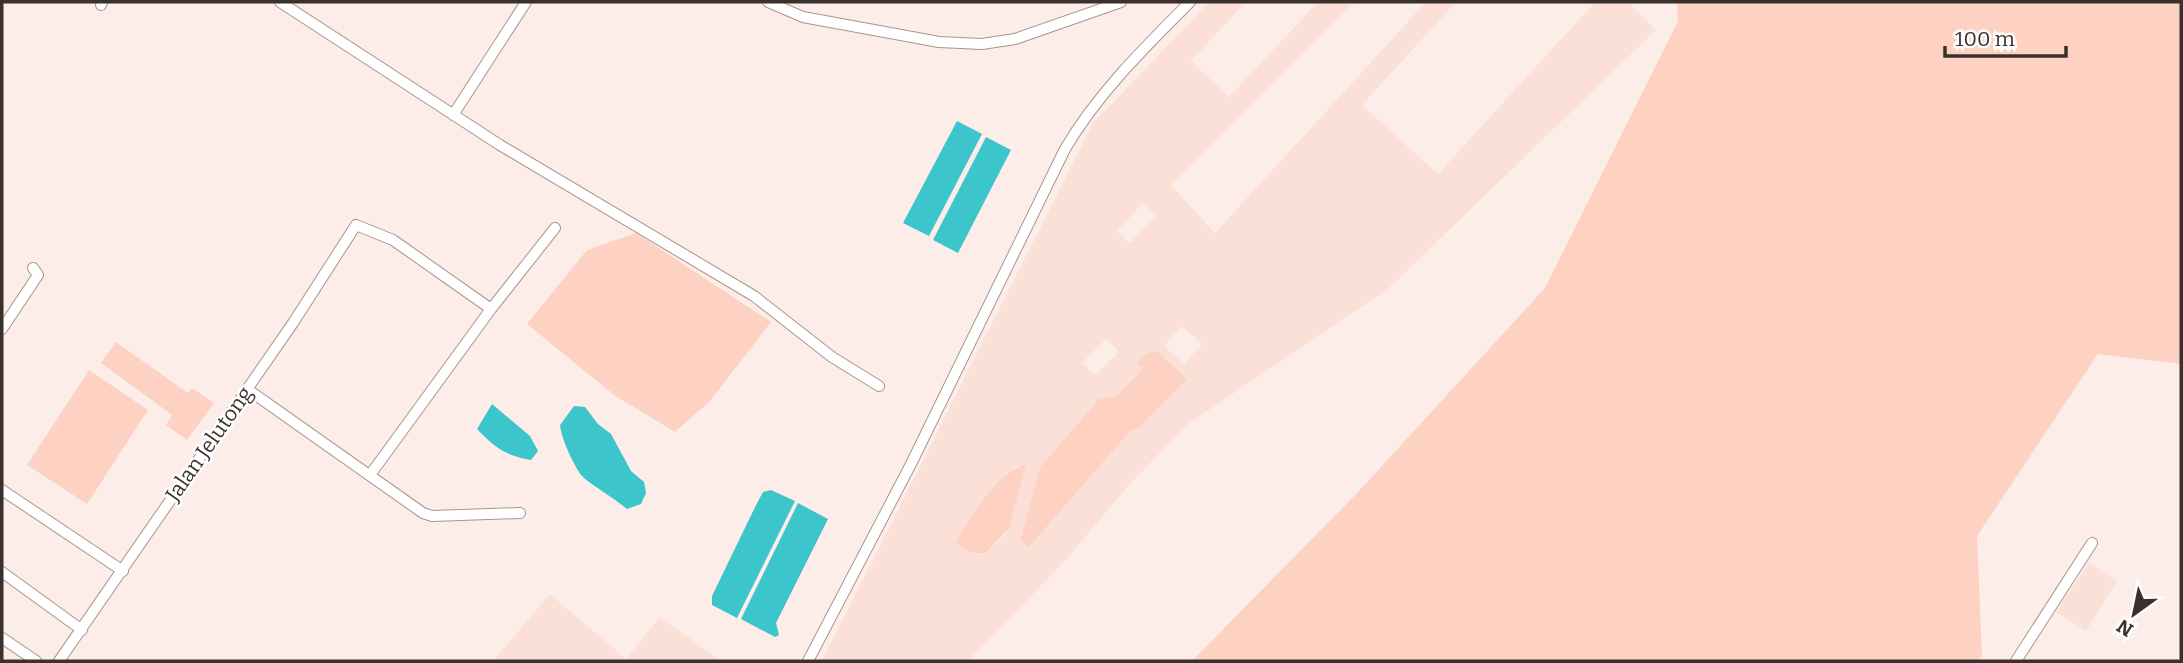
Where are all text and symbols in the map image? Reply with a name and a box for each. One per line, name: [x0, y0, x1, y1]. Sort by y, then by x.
scale bar: [1945, 14, 2066, 58]
text: 100 m: [1955, 26, 2015, 52]
street label: Jalan Jelutong: [159, 381, 258, 507]
north arrow: [2099, 579, 2169, 649]
text: N: [2112, 614, 2137, 641]

